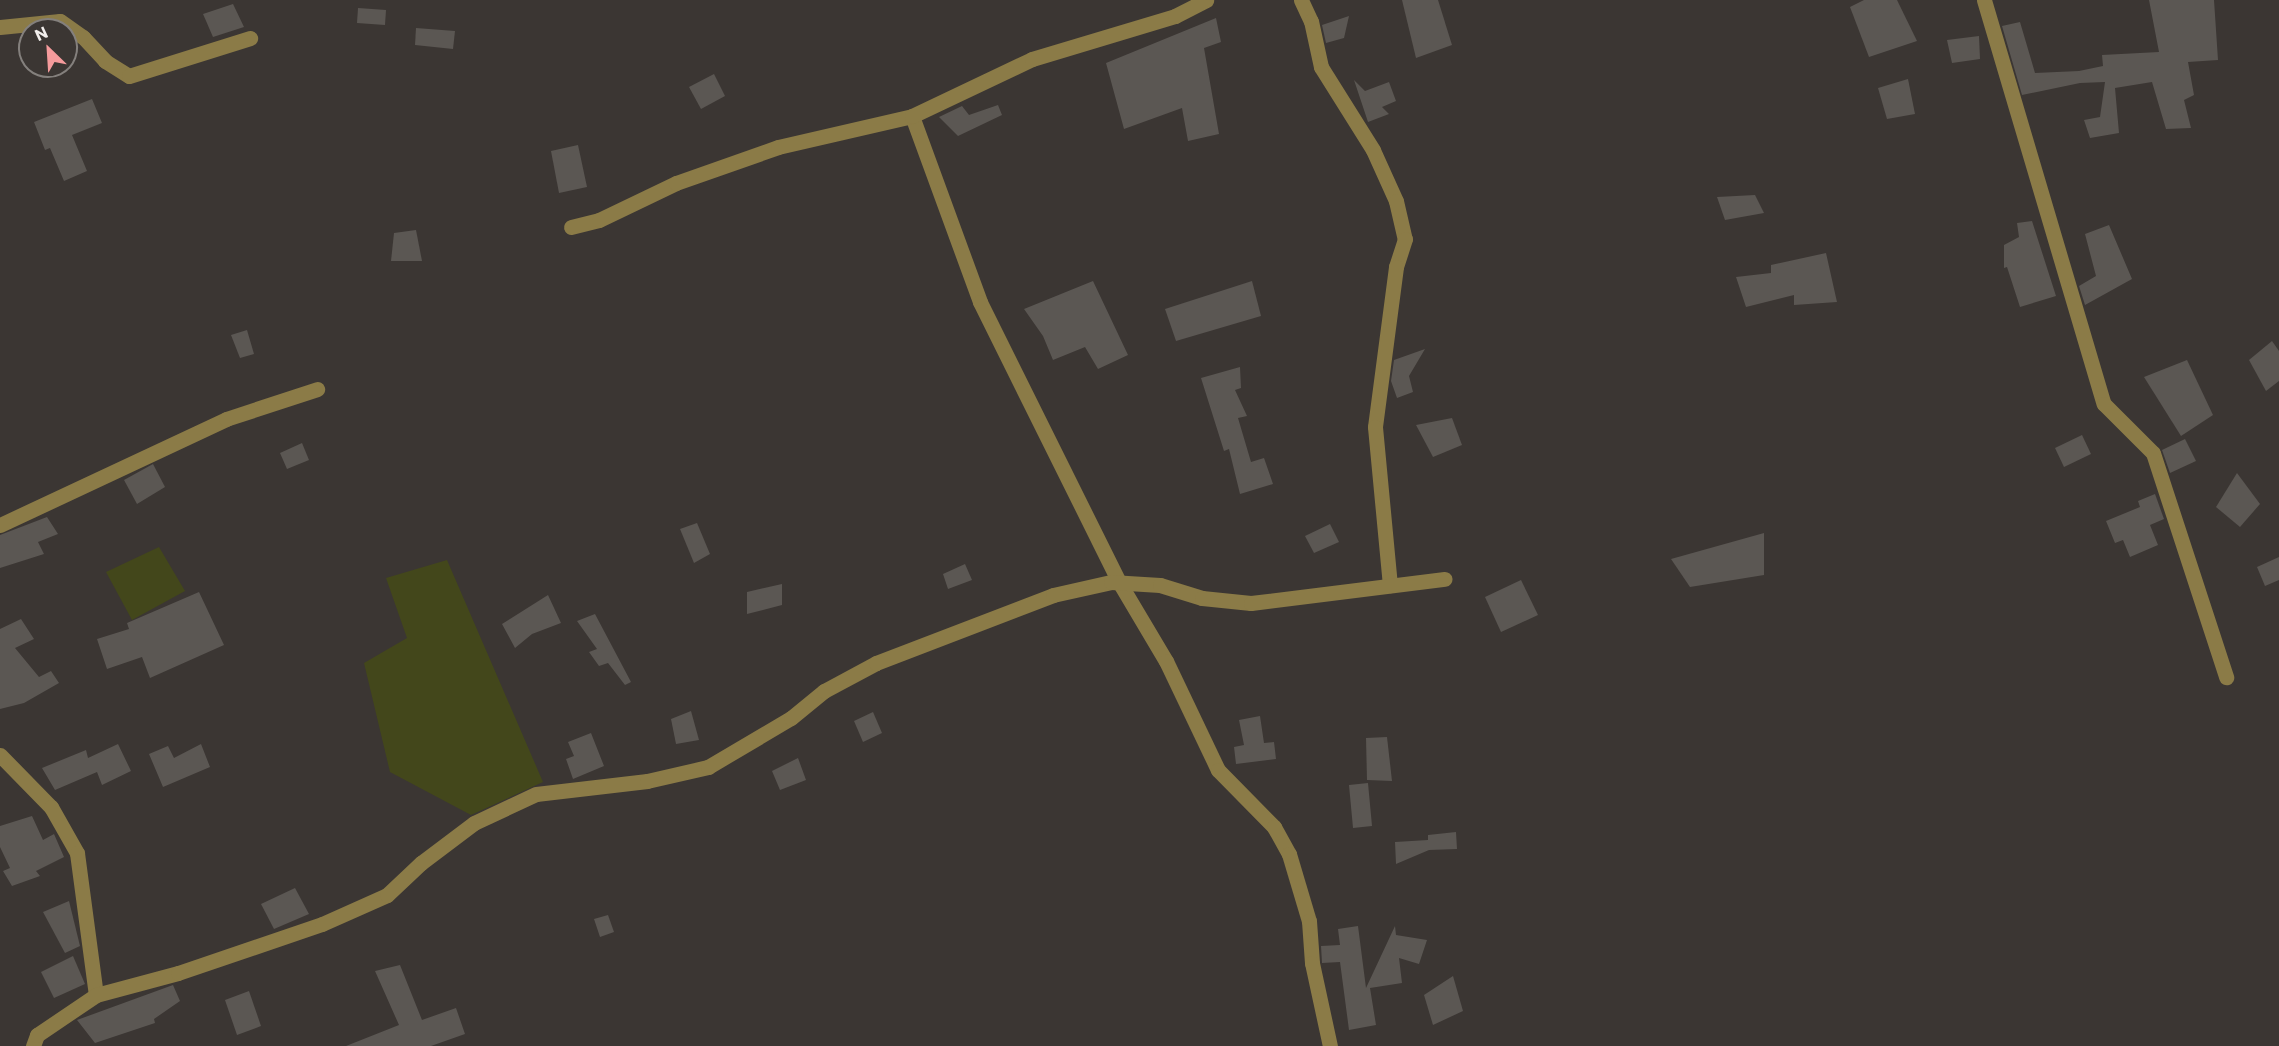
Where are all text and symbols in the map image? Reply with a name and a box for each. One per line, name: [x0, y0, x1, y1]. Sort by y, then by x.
north arrow: [18, 18, 78, 78]
text: N: [32, 22, 50, 44]

